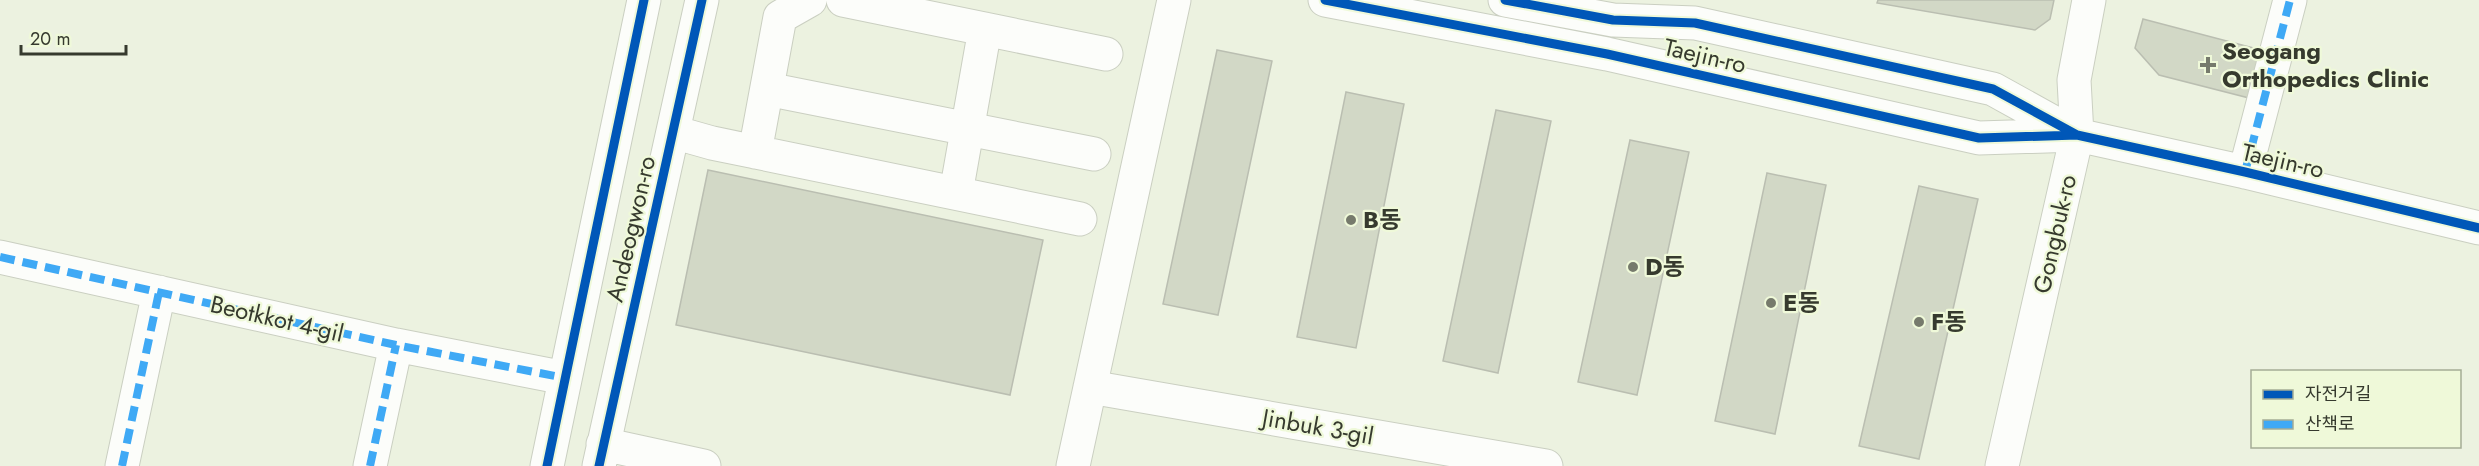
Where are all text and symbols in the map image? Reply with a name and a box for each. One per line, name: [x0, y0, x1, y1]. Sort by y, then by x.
scale bar: [21, 18, 126, 56]
text: 20 m: [30, 26, 70, 52]
street label: Taejin-ro: [1660, 29, 1750, 82]
place label: Seogang Orthopedics Clinic: [2222, 33, 2429, 96]
marker: Seogang Orthopedics Clinic: [2199, 56, 2217, 74]
street label: Taejin-ro: [2238, 134, 2328, 187]
street label: Andeogwon-ro: [597, 152, 664, 305]
street label: Gongbuk-ro: [2024, 171, 2085, 297]
place label: B동: [1363, 202, 1401, 237]
marker: B동: [1344, 213, 1358, 227]
place label: D동: [1645, 249, 1685, 284]
marker: D동: [1626, 260, 1640, 274]
place label: E동: [1783, 285, 1820, 320]
street label: Beotkkot 4-gil: [207, 286, 347, 351]
marker: E동: [1764, 296, 1778, 310]
place label: F동: [1931, 304, 1966, 339]
marker: F동: [1912, 315, 1926, 329]
legend: [2251, 370, 2461, 448]
text: 자전거길: [2305, 381, 2371, 407]
street label: Jinbuk 3-gil: [1257, 399, 1376, 453]
text: 산책로: [2305, 411, 2355, 437]

